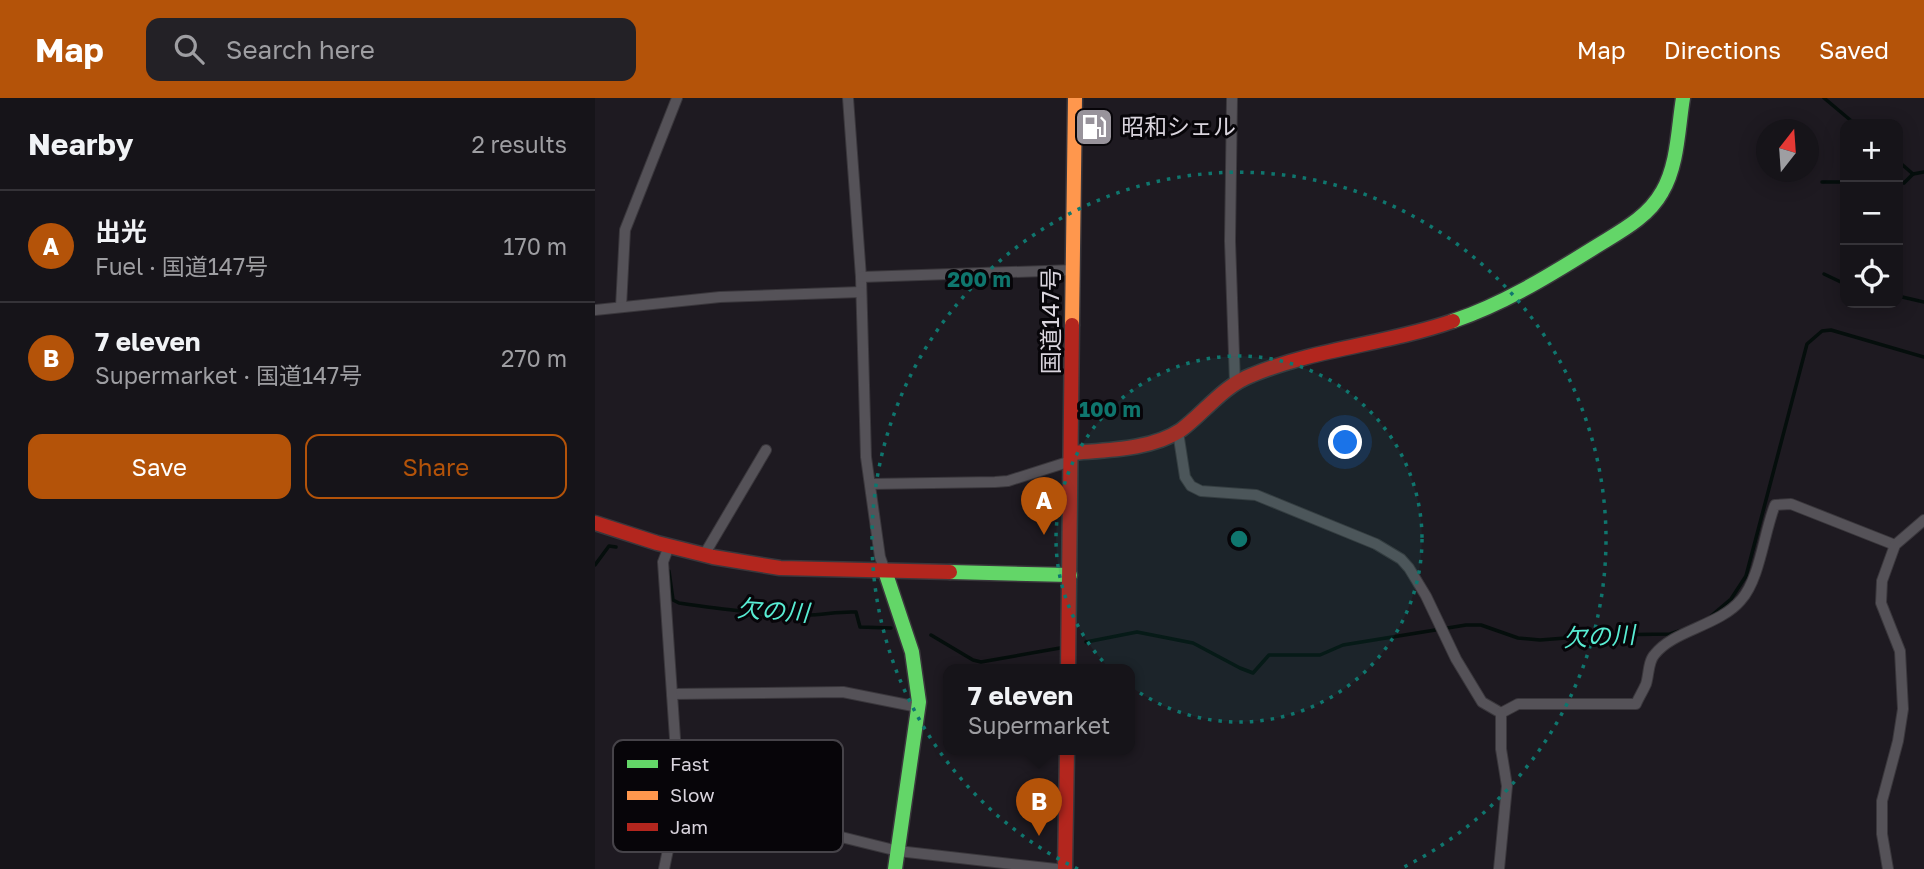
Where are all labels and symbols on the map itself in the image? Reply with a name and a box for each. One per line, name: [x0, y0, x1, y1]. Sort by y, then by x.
fuel station icon: 昭和シェル: [1073, 106, 1115, 148]
place label: 昭和シェル: [1121, 112, 1236, 140]
north arrow: [1756, 119, 1819, 182]
text: 200 m: [947, 266, 1011, 292]
street label: 国道147号: [1036, 268, 1064, 374]
text: 100 m: [1079, 396, 1141, 422]
your location: [1328, 425, 1362, 459]
pin: A: [1021, 477, 1067, 535]
centre of rings: [1227, 527, 1251, 551]
water label: 欠の川: [736, 593, 813, 627]
water label: 欠の川: [1562, 619, 1639, 652]
legend: [613, 740, 843, 852]
text: Fast: [670, 752, 709, 775]
pin: B: [1016, 778, 1062, 836]
text: Slow: [670, 783, 715, 806]
text: Jam: [670, 815, 708, 838]

